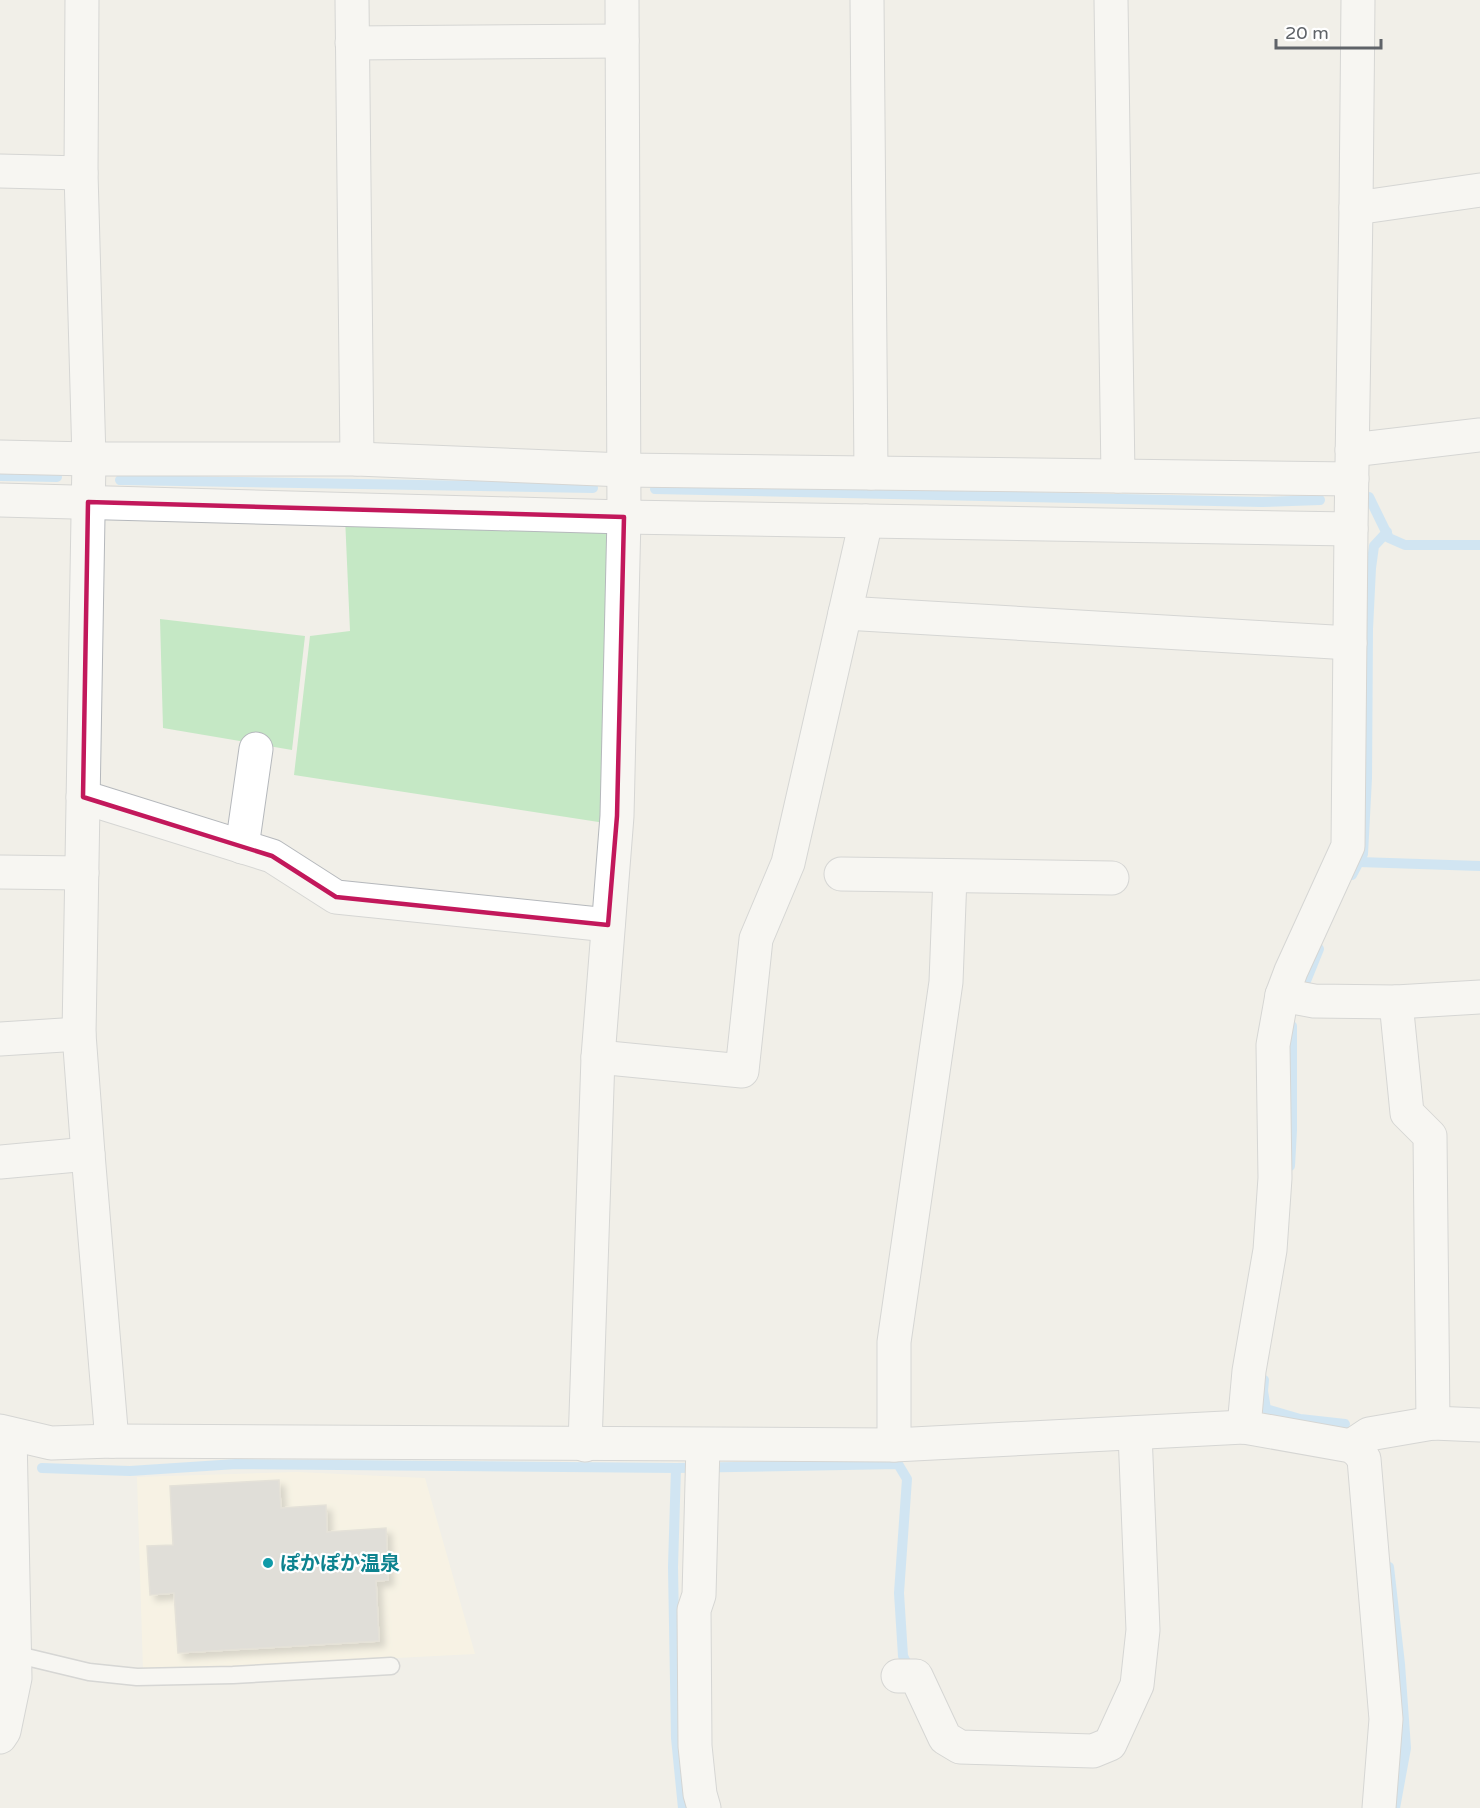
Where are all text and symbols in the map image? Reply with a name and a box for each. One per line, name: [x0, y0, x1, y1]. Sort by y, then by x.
scale bar: [1276, 12, 1381, 50]
text: 20 m: [1285, 22, 1329, 44]
place label: ぽかぽか温泉: [280, 1552, 400, 1576]
marker: ぽかぽか温泉: [261, 1556, 275, 1570]

